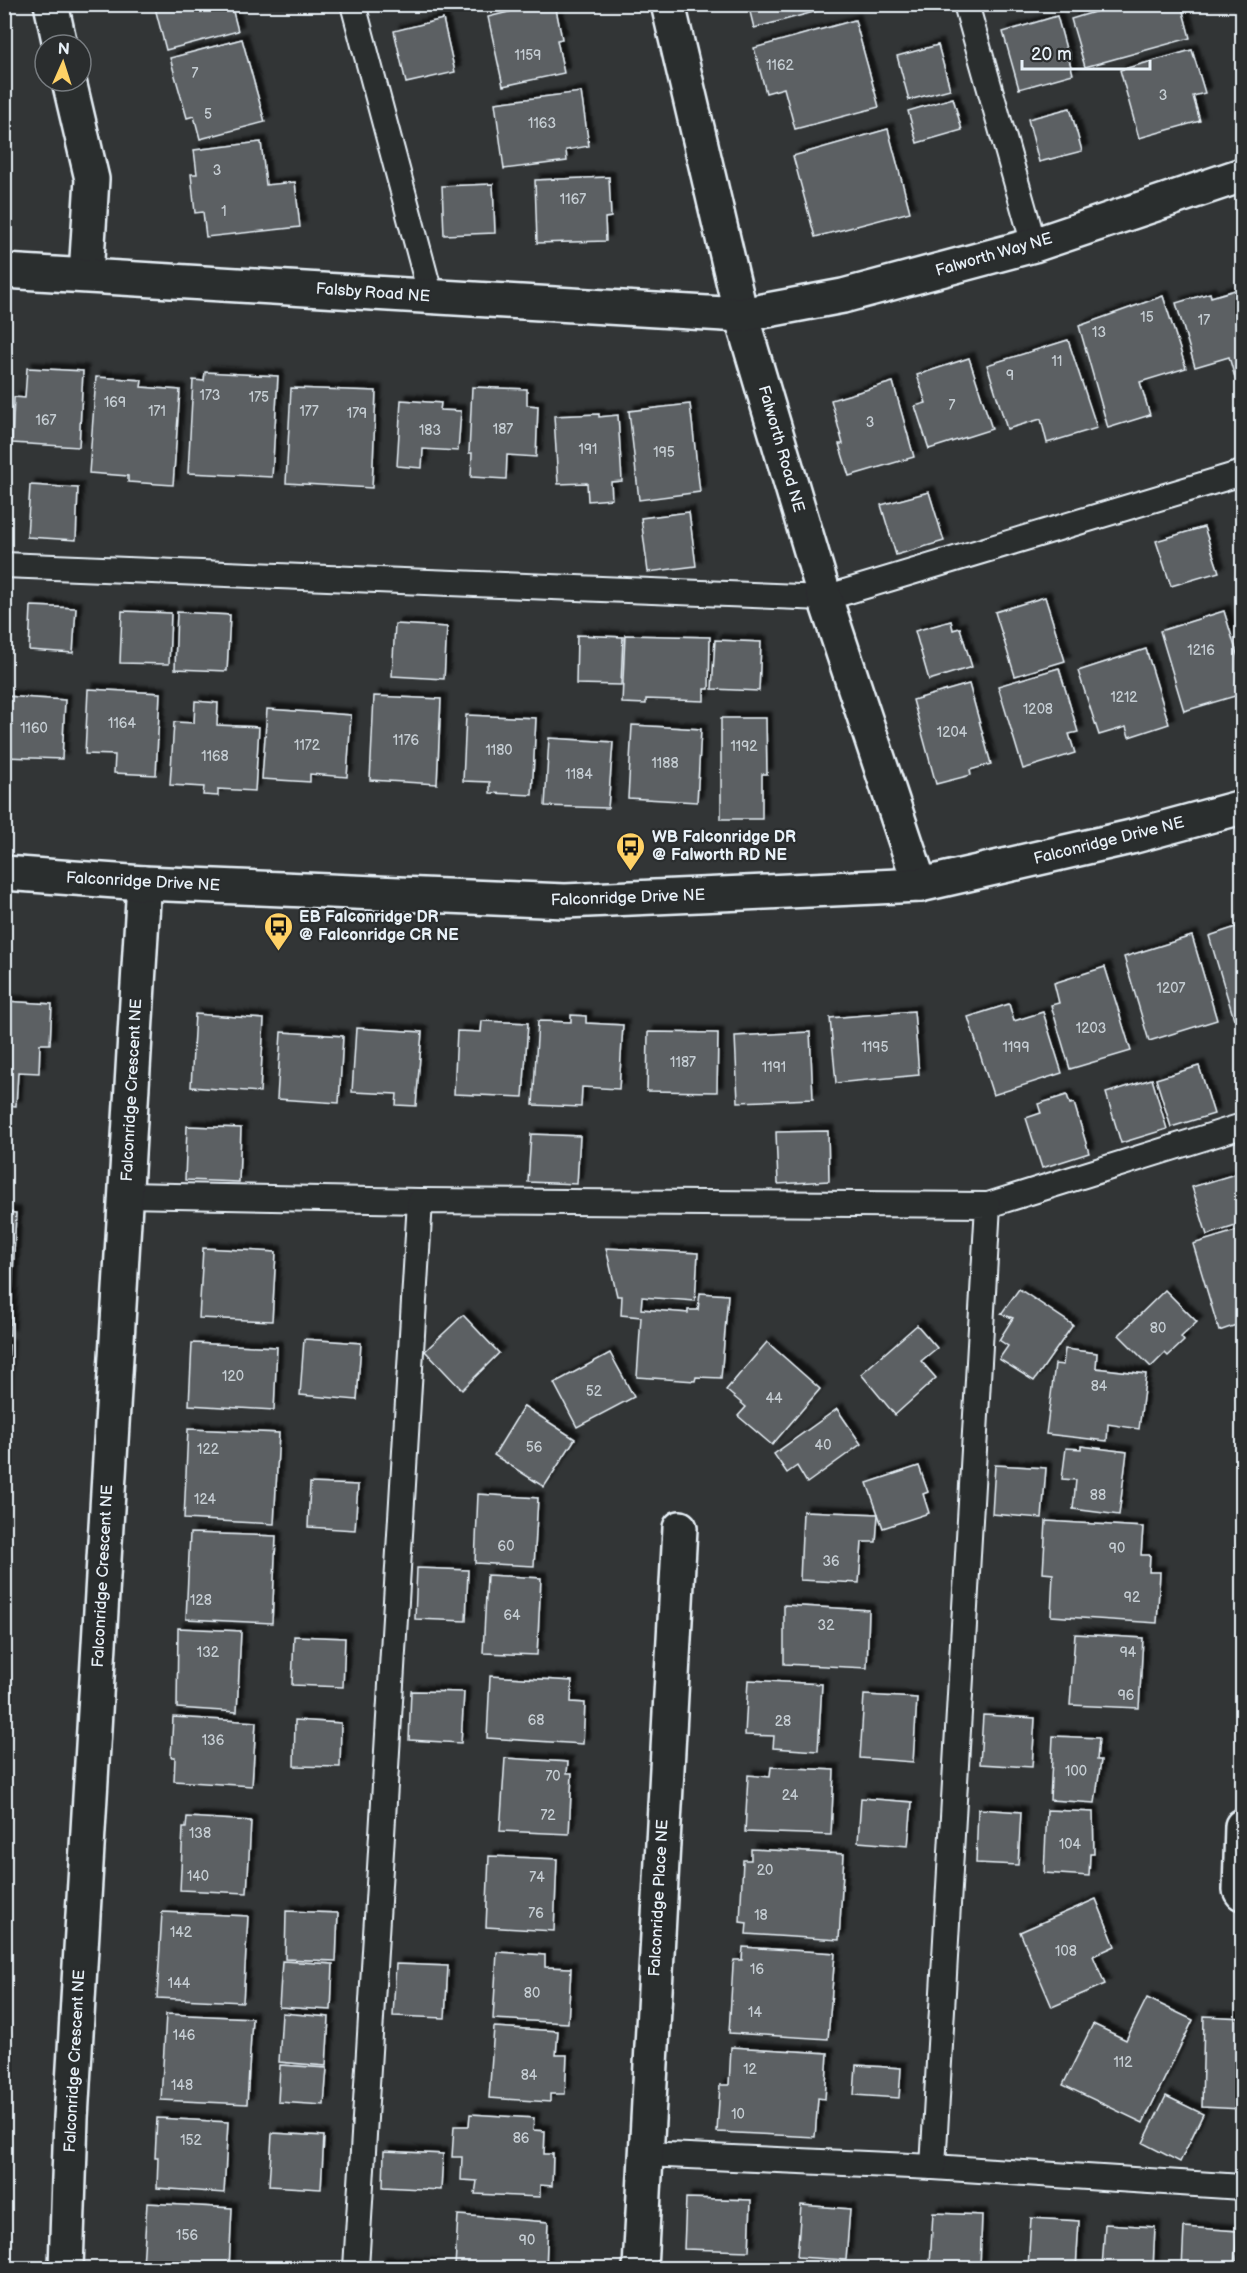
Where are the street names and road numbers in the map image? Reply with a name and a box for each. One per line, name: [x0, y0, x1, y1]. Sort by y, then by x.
street label: Falworth Way NE: [933, 229, 1055, 281]
street label: Falsby Road NE: [315, 280, 431, 306]
street label: Falworth Road NE: [754, 383, 808, 515]
street label: Falconridge Drive NE: [1032, 813, 1186, 869]
street label: Falconridge Drive NE: [65, 868, 221, 896]
street label: Falconridge Drive NE: [550, 886, 706, 910]
street label: Falconridge Crescent NE: [118, 998, 146, 1182]
street label: Falconridge Crescent NE: [89, 1484, 117, 1668]
street label: Falconridge Place NE: [645, 1819, 673, 1977]
street label: Falconridge Crescent NE: [61, 1969, 89, 2153]

